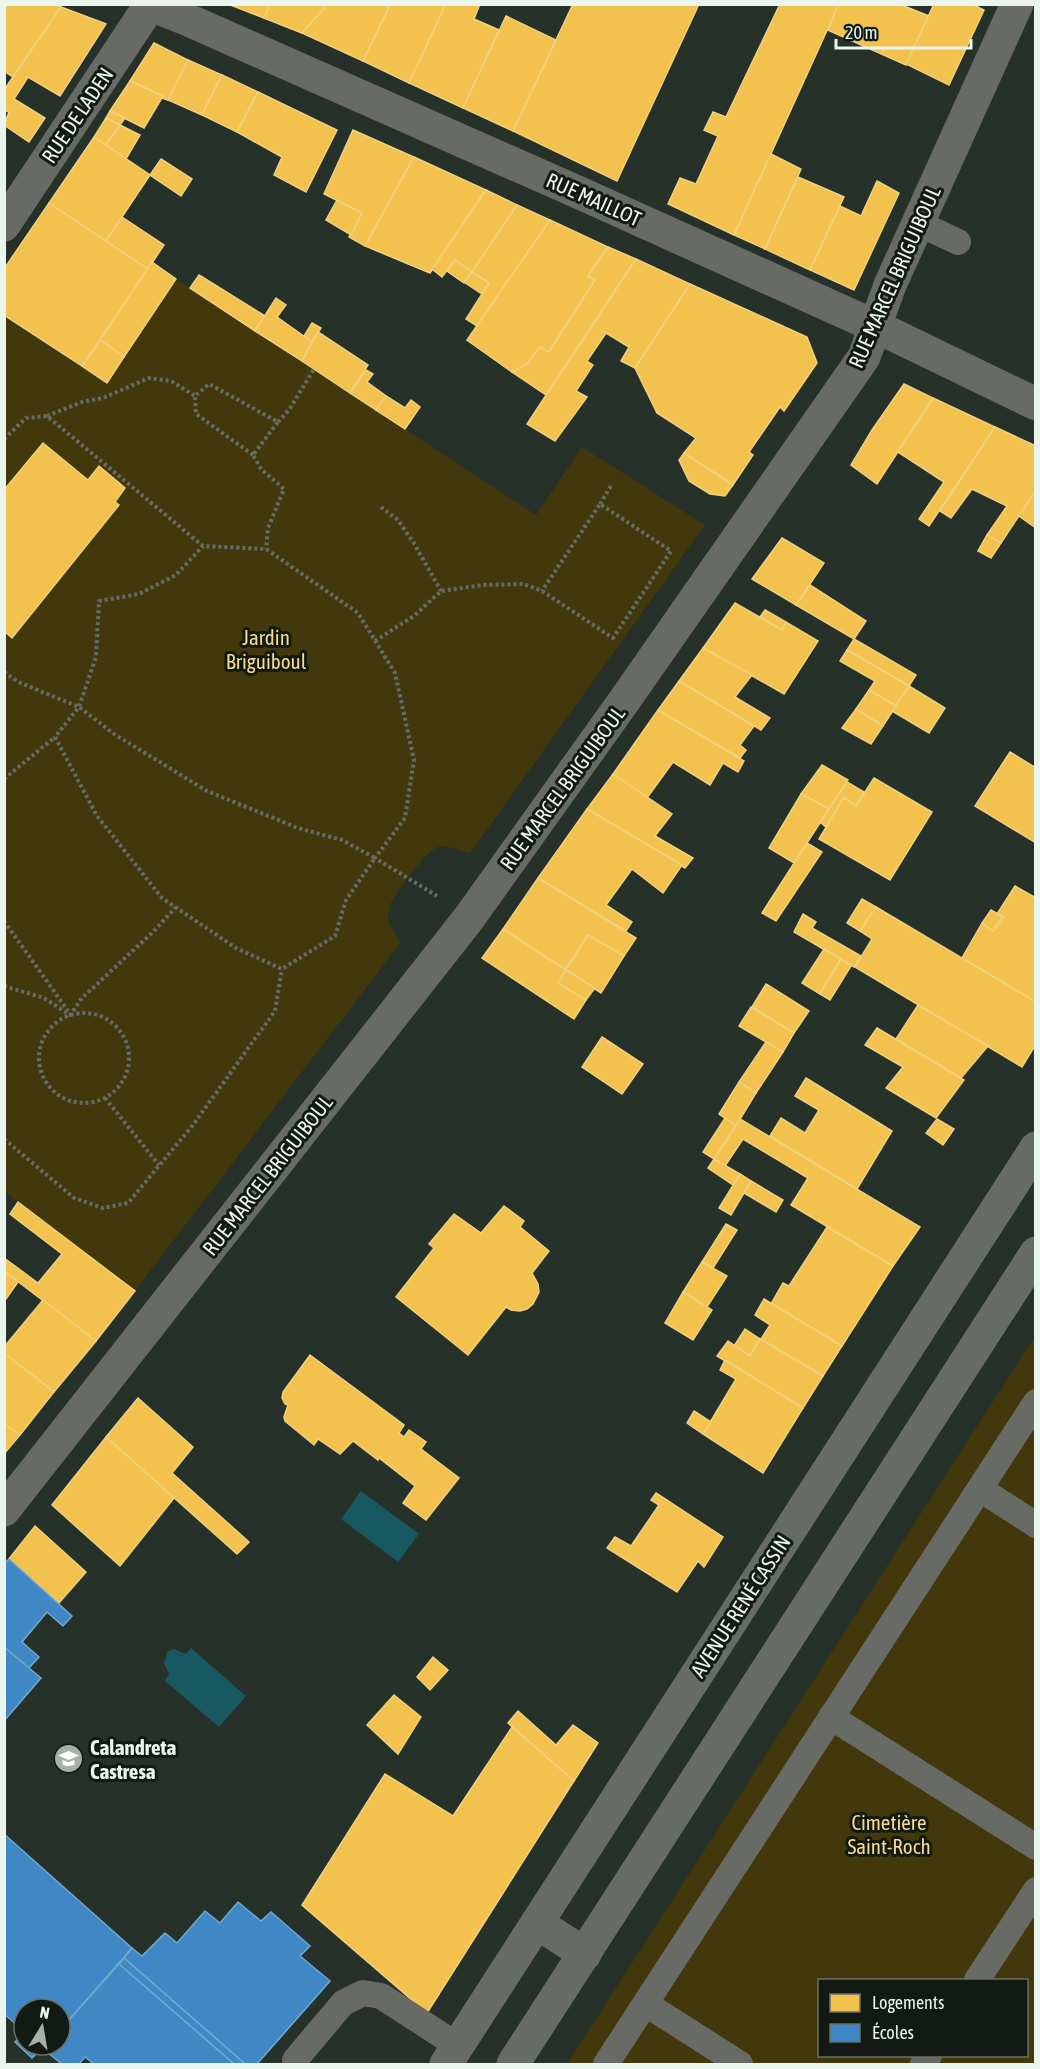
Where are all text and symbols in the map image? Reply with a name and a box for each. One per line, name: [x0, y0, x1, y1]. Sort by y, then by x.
scale bar: [836, 12, 971, 50]
text: 20 m: [845, 22, 877, 43]
street label: RUE DE LADEN: [36, 63, 118, 167]
street label: RUE MAILLOT: [543, 167, 645, 231]
street label: RUE MARCEL BRIGUIBOUL: [843, 183, 945, 371]
park label: Jardin Briguiboul: [226, 625, 307, 673]
street label: RUE MARCEL BRIGUIBOUL: [495, 702, 629, 874]
street label: RUE MARCEL BRIGUIBOUL: [197, 1090, 337, 1260]
street label: AVENUE RENÉ CASSIN: [685, 1530, 795, 1682]
place label: Calandreta Castresa: [90, 1735, 176, 1783]
school or university icon: Calandreta Castresa: [53, 1743, 85, 1775]
park label: Cimetière Saint-Roch: [847, 1810, 931, 1858]
legend: [818, 1979, 1028, 2057]
text: Logements: [872, 1992, 944, 2013]
north arrow: [12, 1997, 72, 2057]
text: N: [39, 2003, 51, 2022]
text: Écoles: [872, 2022, 914, 2043]

